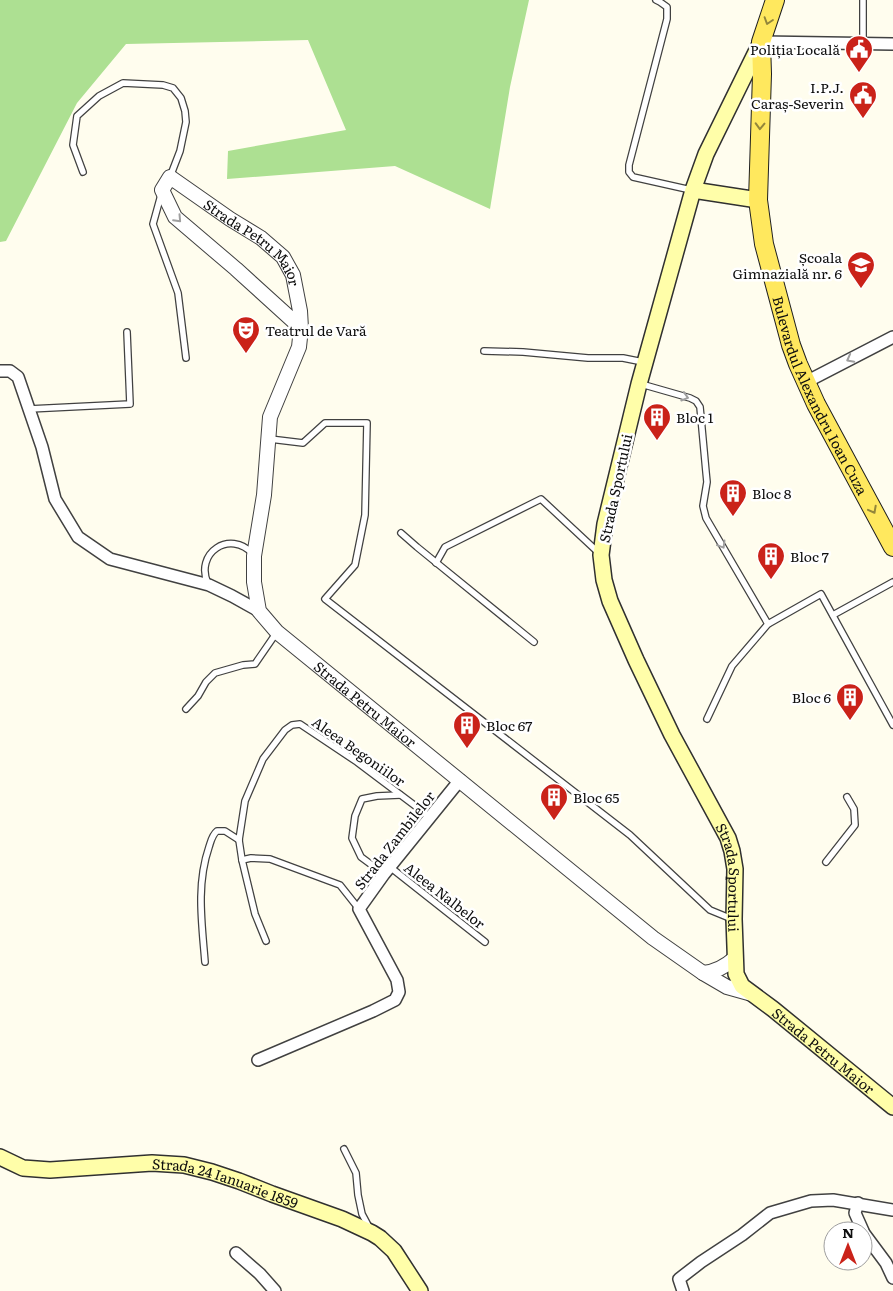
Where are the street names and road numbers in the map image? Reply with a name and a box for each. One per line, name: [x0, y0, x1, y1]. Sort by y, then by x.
street label: Strada Petru Maior: [200, 194, 305, 288]
street label: Bulevardul Alexandru Ioan Cuza: [768, 294, 873, 499]
street label: Strada Sportului: [594, 431, 636, 544]
street label: Strada Petru Maior: [310, 656, 421, 752]
street label: Aleea Begoniilor: [308, 711, 410, 791]
street label: Strada Zambilelor: [349, 786, 439, 894]
street label: Strada Sportului: [712, 819, 745, 933]
street label: Aleea Nalbelor: [400, 857, 490, 933]
street label: Strada Petru Maior: [768, 1003, 879, 1098]
street label: Strada 24 Ianuarie 1859: [152, 1153, 301, 1213]

